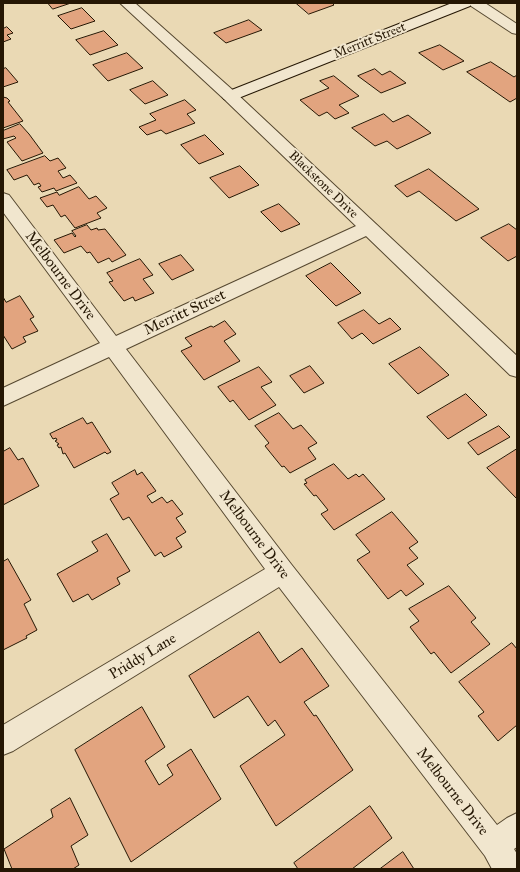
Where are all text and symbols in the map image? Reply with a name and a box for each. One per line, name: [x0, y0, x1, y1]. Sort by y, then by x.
street label: Merritt Street: [332, 19, 408, 63]
street label: Blackstone Drive: [285, 148, 361, 222]
street label: Melbourne Drive: [21, 228, 99, 324]
street label: Merritt Street: [141, 286, 229, 340]
street label: Melbourne Drive: [215, 487, 293, 583]
street label: Priddy Lane: [106, 630, 180, 684]
street label: Melbourne Drive: [412, 745, 492, 839]

